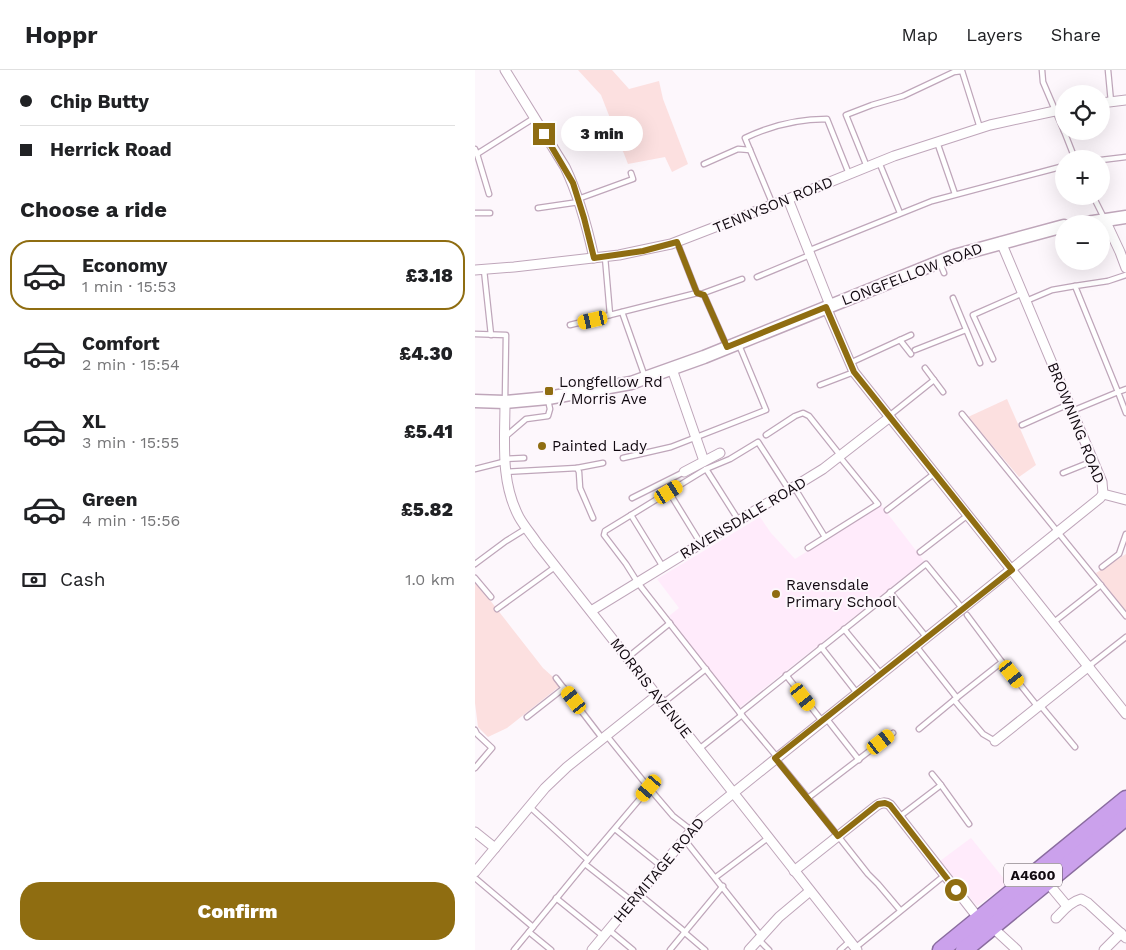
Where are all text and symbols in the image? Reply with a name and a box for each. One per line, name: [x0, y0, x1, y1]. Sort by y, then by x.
text: Hoppr: [25, 21, 98, 49]
text: Map: [901, 24, 938, 45]
text: Layers: [966, 24, 1023, 45]
text: Share: [1051, 24, 1101, 45]
map controls: [1055, 85, 1110, 270]
button: locate: [1055, 85, 1110, 140]
text: Chip Butty: [50, 90, 149, 113]
callout: 3 min: [561, 116, 644, 152]
route end: [533, 123, 555, 145]
text: 3 min: [580, 124, 624, 143]
text: Herrick Road: [50, 138, 172, 161]
button: +: [1055, 150, 1110, 205]
street label: TENNYSON ROAD: [711, 173, 835, 237]
text: Choose a ride: [20, 197, 167, 222]
button: −: [1055, 215, 1110, 270]
street label: LONGFELLOW ROAD: [839, 239, 985, 309]
icon: car: [22, 253, 67, 298]
text: Economy: [82, 254, 167, 277]
text: £3.18: [406, 264, 453, 287]
text: 1 min · 15:53: [82, 277, 176, 296]
car: [576, 309, 609, 331]
icon: car: [22, 331, 67, 376]
text: Comfort: [82, 332, 160, 355]
text: £4.30: [399, 342, 453, 365]
text: 2 min · 15:54: [82, 355, 180, 374]
street label: BROWNING ROAD: [1043, 360, 1109, 486]
place label: Longfellow Rd / Morris Ave: [559, 373, 663, 408]
marker: Longfellow Rd / Morris Ave: [543, 385, 555, 397]
icon: car: [22, 409, 67, 454]
text: XL: [82, 410, 106, 433]
text: £5.41: [404, 420, 453, 443]
text: 3 min · 15:55: [82, 433, 179, 452]
place label: Painted Lady: [552, 437, 647, 455]
marker: Painted Lady: [536, 440, 548, 452]
street label: RAVENSDALE ROAD: [676, 473, 810, 563]
car: [652, 478, 685, 506]
icon: car: [22, 487, 67, 532]
text: Green: [82, 488, 138, 511]
text: £5.82: [401, 498, 453, 521]
text: 4 min · 15:56: [82, 511, 180, 530]
icon: cash: [20, 566, 48, 594]
text: Cash: [60, 568, 106, 591]
text: 1.0 km: [405, 570, 455, 589]
place label: Ravensdale Primary School: [786, 576, 897, 611]
marker: Ravensdale Primary School: [770, 588, 782, 600]
street label: MORRIS AVENUE: [606, 634, 696, 742]
car: [996, 658, 1027, 690]
car: [787, 681, 818, 713]
car: [558, 684, 589, 716]
car: [864, 727, 897, 757]
car: [633, 772, 664, 804]
street label: HERMITAGE ROAD: [610, 814, 708, 926]
road number: A4600: [1004, 864, 1062, 886]
route start: [945, 879, 967, 901]
button: Confirm: [20, 882, 455, 940]

